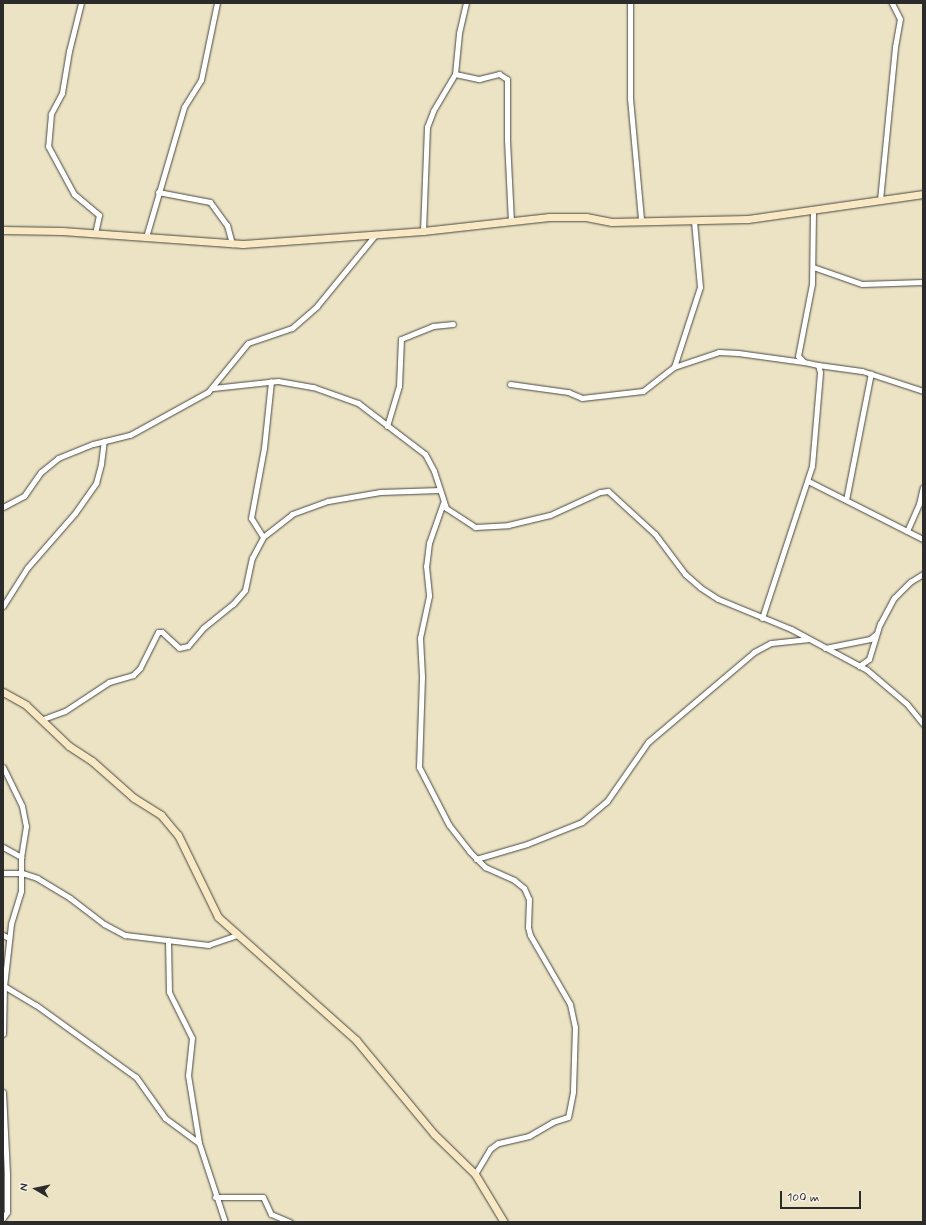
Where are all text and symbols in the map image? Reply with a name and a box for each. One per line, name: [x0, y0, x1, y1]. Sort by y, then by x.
north arrow: [16, 1169, 56, 1209]
text: N: [17, 1182, 32, 1192]
scale bar: [782, 1183, 863, 1209]
text: 100 m: [787, 1190, 819, 1206]

